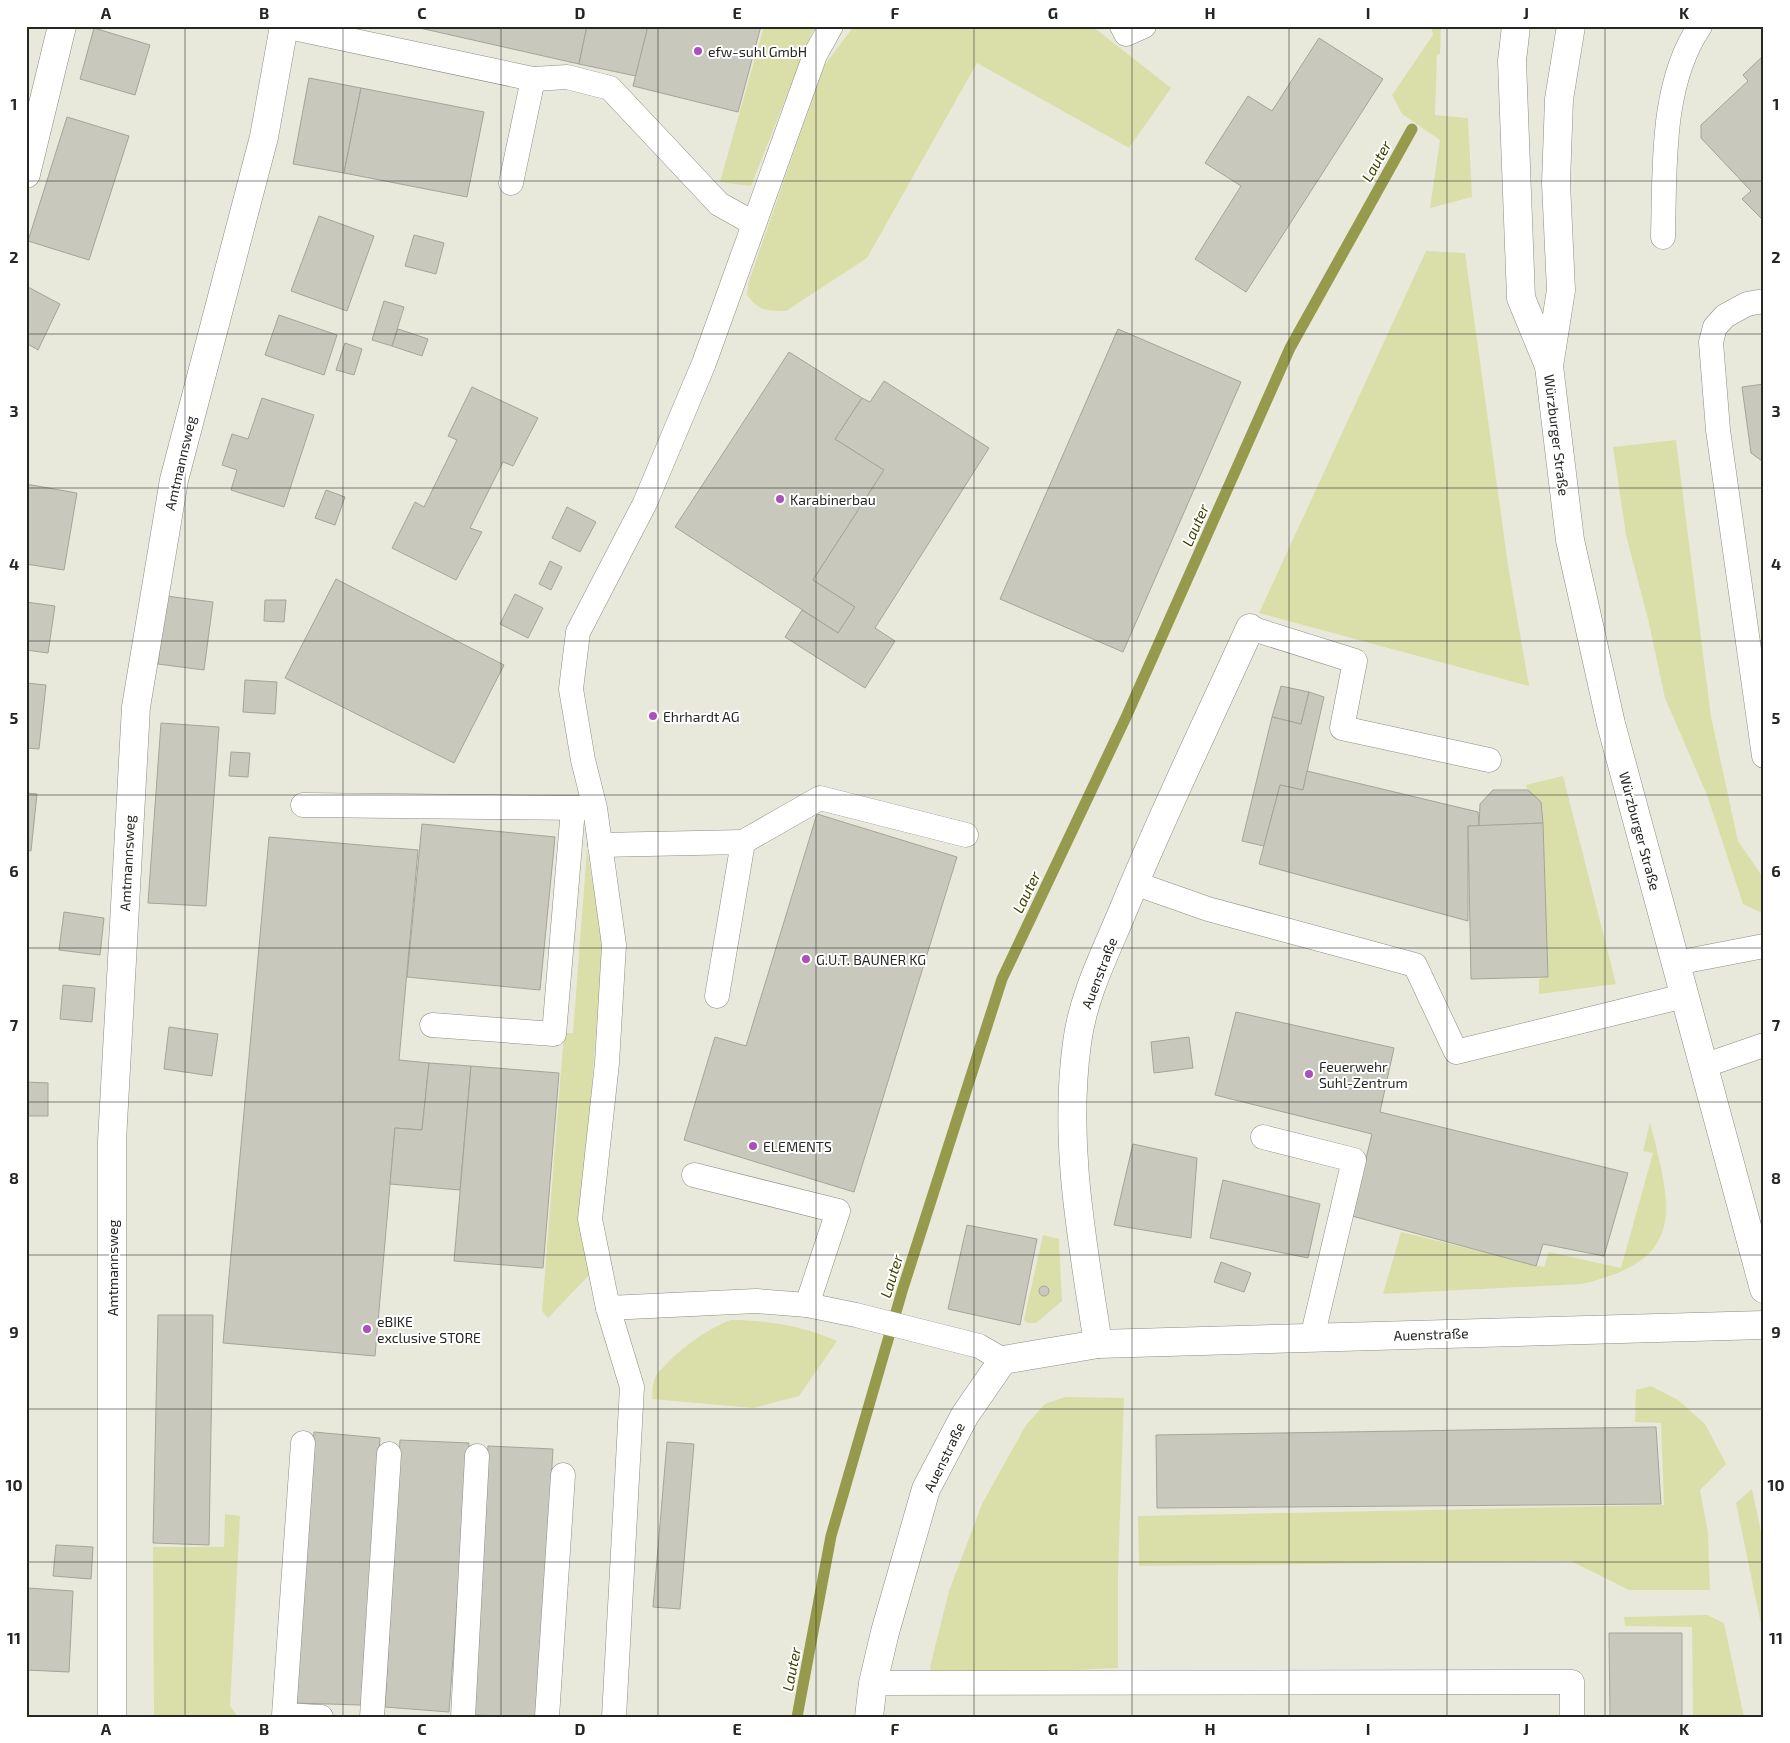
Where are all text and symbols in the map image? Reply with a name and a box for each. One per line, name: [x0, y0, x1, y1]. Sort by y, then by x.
text: A: [101, 3, 112, 22]
text: B: [259, 3, 269, 22]
text: C: [417, 3, 427, 22]
text: D: [575, 3, 586, 22]
text: E: [732, 3, 742, 22]
text: F: [891, 3, 900, 22]
text: G: [1048, 3, 1058, 22]
text: H: [1204, 3, 1216, 22]
text: I: [1366, 3, 1370, 22]
text: J: [1523, 3, 1529, 22]
text: K: [1679, 3, 1690, 22]
place label: efw-suhl GmbH: [708, 43, 807, 60]
marker: efw-suhl GmbH: [692, 45, 704, 57]
text: 1: [11, 94, 17, 113]
text: 1: [1773, 94, 1779, 113]
water label: Lauter: [1357, 136, 1395, 185]
text: 2: [9, 247, 19, 266]
text: 2: [1771, 247, 1781, 266]
street label: Würzburger Straße: [1541, 373, 1573, 497]
text: 3: [9, 401, 19, 420]
text: 3: [1771, 401, 1781, 420]
street label: Amtmannsweg: [161, 414, 199, 512]
place label: Karabinerbau: [790, 491, 876, 508]
marker: Karabinerbau: [774, 493, 786, 505]
water label: Lauter: [1178, 500, 1213, 549]
text: 4: [9, 554, 19, 573]
text: 4: [1771, 554, 1781, 573]
text: 5: [10, 708, 19, 727]
place label: Ehrhardt AG: [663, 708, 739, 725]
text: 5: [1772, 708, 1781, 727]
marker: Ehrhardt AG: [647, 710, 659, 722]
street label: Würzburger Straße: [1616, 770, 1664, 892]
street label: Amtmannsweg: [116, 814, 138, 912]
text: 6: [9, 861, 19, 880]
text: 6: [1771, 861, 1781, 880]
water label: Lauter: [1008, 867, 1044, 916]
street label: Auenstraße: [1078, 935, 1120, 1011]
place label: G.U.T. BAUNER KG: [816, 951, 926, 968]
marker: G.U.T. BAUNER KG: [800, 953, 812, 965]
text: 7: [10, 1015, 19, 1034]
text: 7: [1772, 1015, 1781, 1034]
place label: Feuerwehr Suhl-Zentrum: [1319, 1058, 1408, 1091]
marker: Feuerwehr Suhl-Zentrum: [1303, 1068, 1315, 1080]
place label: ELEMENTS: [763, 1138, 832, 1155]
marker: ELEMENTS: [747, 1140, 759, 1152]
text: 8: [9, 1168, 19, 1187]
text: 8: [1771, 1168, 1781, 1187]
street label: Amtmannsweg: [104, 1220, 121, 1316]
water label: Lauter: [876, 1251, 906, 1300]
place label: eBIKE exclusive STORE: [377, 1313, 481, 1346]
text: 9: [9, 1322, 19, 1341]
text: 9: [1771, 1322, 1781, 1341]
marker: eBIKE exclusive STORE: [361, 1323, 373, 1335]
street label: Auenstraße: [1393, 1324, 1469, 1344]
street label: Auenstraße: [920, 1420, 968, 1494]
text: 10: [5, 1475, 23, 1494]
text: 10: [1767, 1475, 1785, 1494]
text: 11: [7, 1628, 21, 1647]
text: 11: [1769, 1628, 1783, 1647]
water label: Lauter: [778, 1644, 804, 1693]
text: A: [101, 1719, 112, 1738]
text: B: [259, 1719, 269, 1738]
text: C: [417, 1719, 427, 1738]
text: D: [575, 1719, 586, 1738]
text: E: [732, 1719, 742, 1738]
text: F: [891, 1719, 900, 1738]
text: G: [1048, 1719, 1058, 1738]
text: H: [1204, 1719, 1216, 1738]
text: I: [1366, 1719, 1370, 1738]
text: J: [1523, 1719, 1529, 1738]
text: K: [1679, 1719, 1690, 1738]

